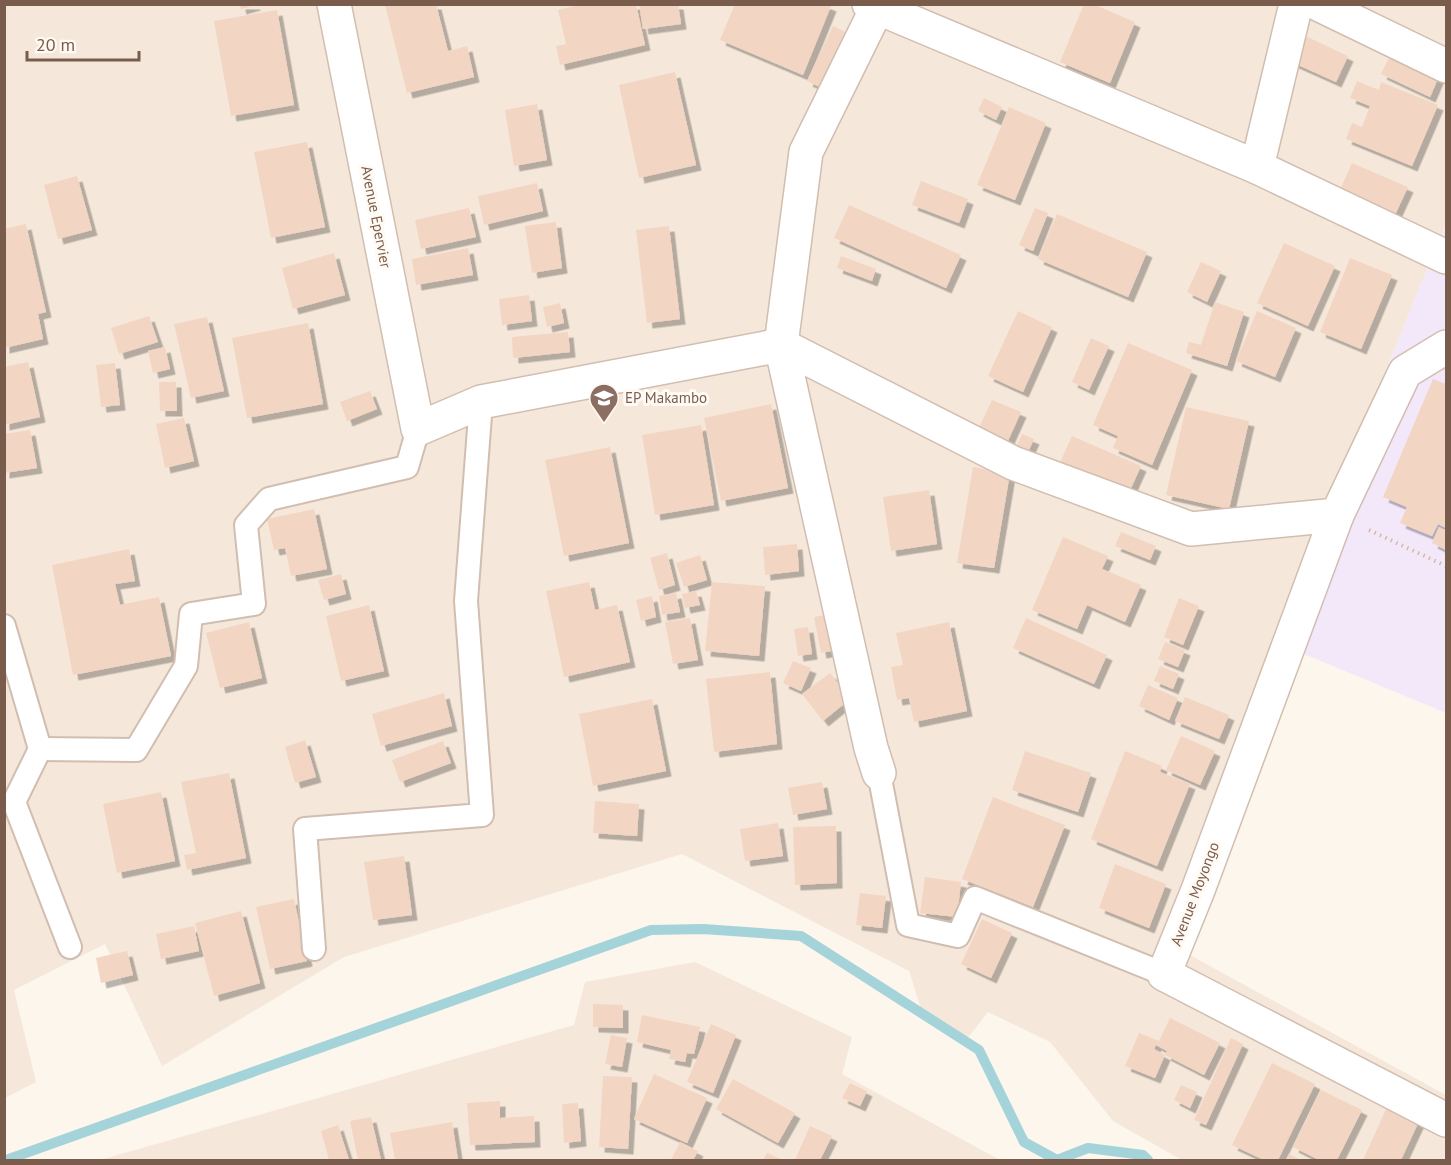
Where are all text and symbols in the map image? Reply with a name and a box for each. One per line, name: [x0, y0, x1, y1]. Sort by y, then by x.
scale bar: [27, 24, 140, 62]
text: 20 m: [36, 33, 75, 56]
street label: Avenue Epervier: [357, 164, 396, 270]
school or university icon: EP Makambo: [588, 382, 620, 424]
place label: EP Makambo: [625, 388, 707, 407]
street label: Avenue Moyongo: [1166, 839, 1223, 948]

